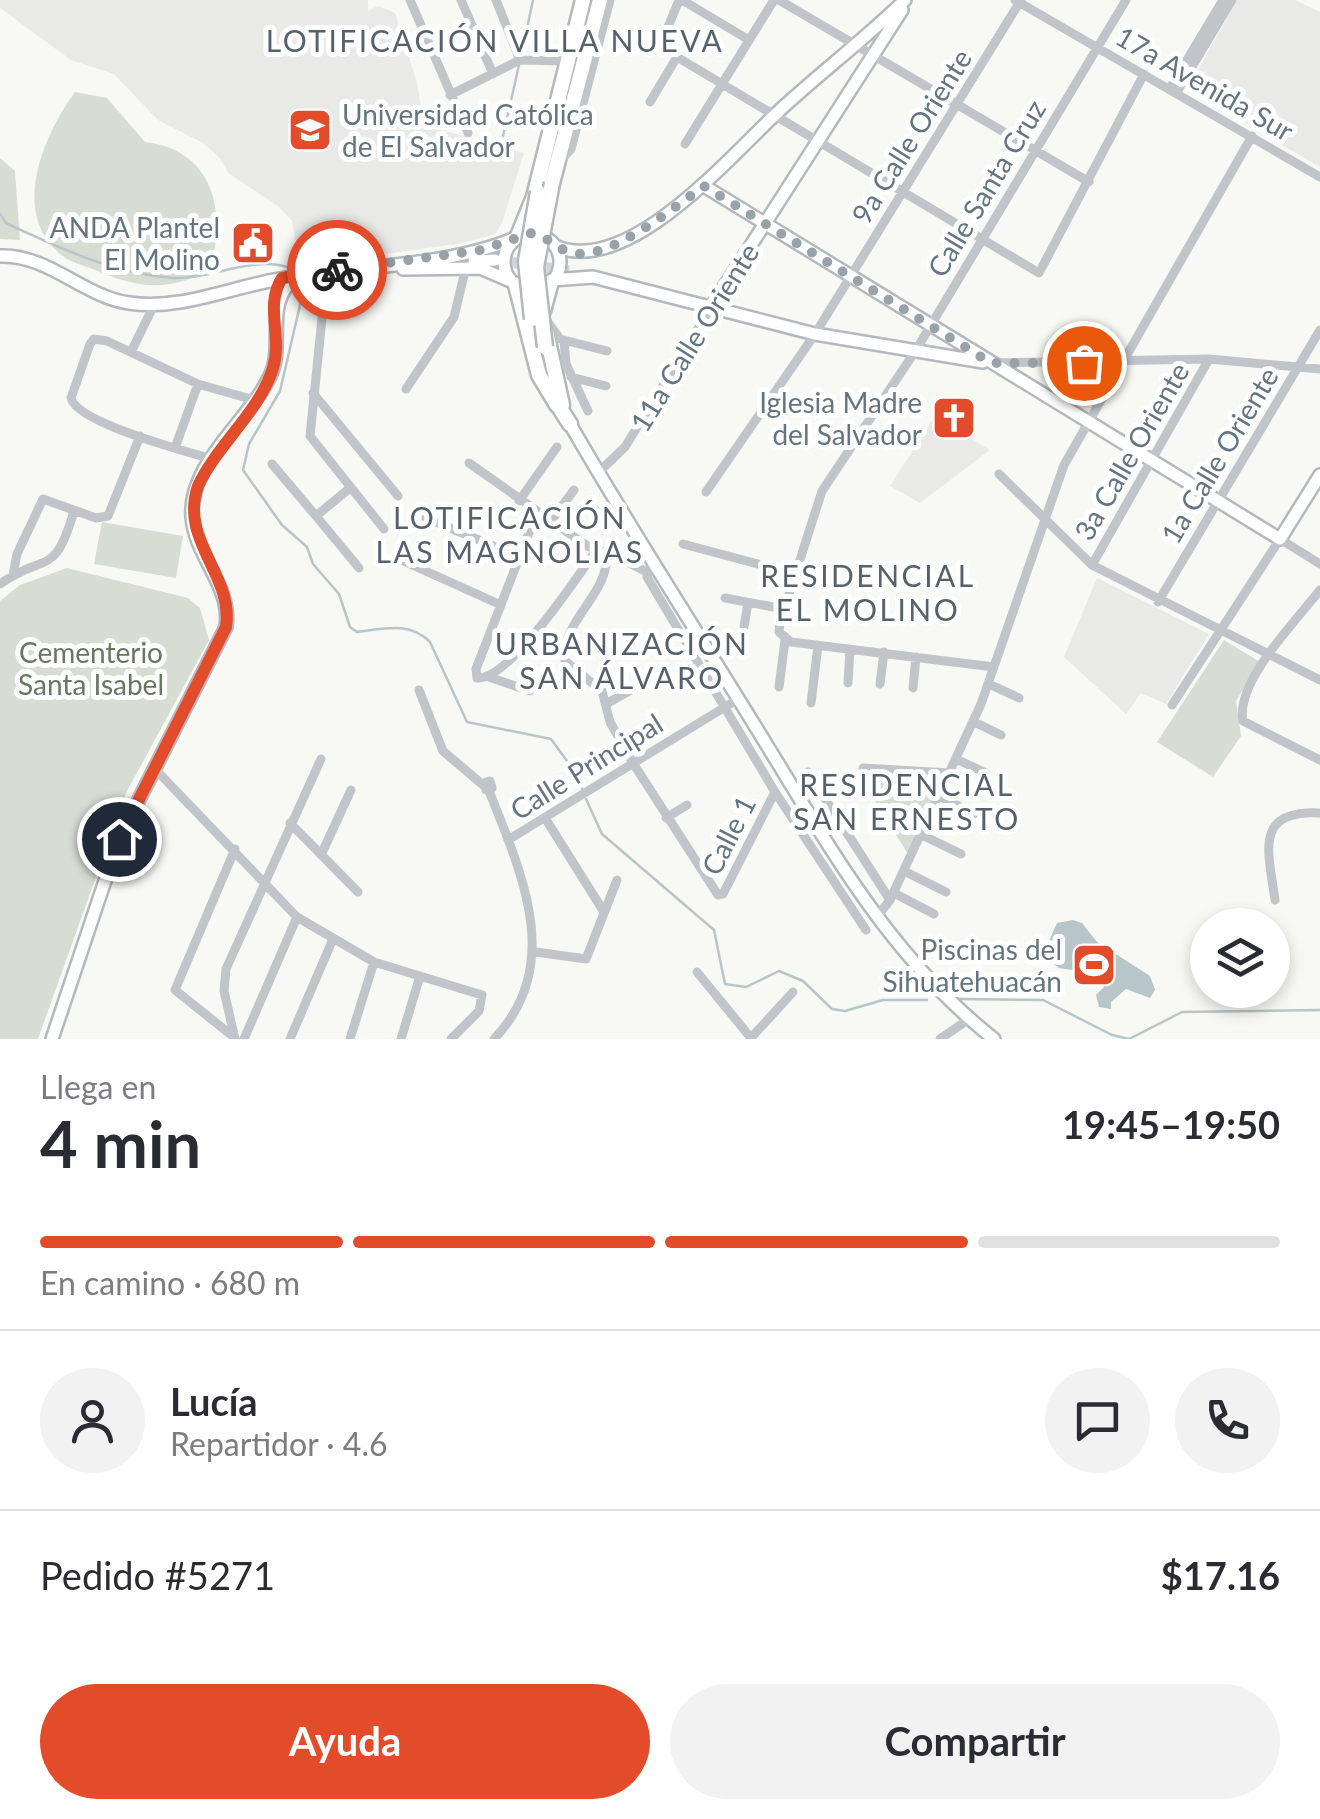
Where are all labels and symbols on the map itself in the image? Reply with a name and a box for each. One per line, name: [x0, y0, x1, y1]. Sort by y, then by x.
street label: 17a Avenida Sur: [1110, 18, 1300, 148]
district label: LOTIFICACIÓN VILLA NUEVA: [266, 22, 724, 58]
street label: 9a Calle Oriente: [844, 43, 978, 229]
street label: Calle Santa Cruz: [920, 93, 1052, 283]
place label: Universidad Católica de El Salvador: [342, 97, 594, 163]
school or university icon: Universidad Católica de El Salvador: [287, 107, 333, 153]
place label: ANDA Plantel El Molino: [50, 210, 220, 276]
public building icon: ANDA Plantel El Molino: [230, 220, 276, 266]
courier: [287, 220, 387, 320]
street label: 11a Calle Oriente: [623, 237, 765, 437]
pin: [1042, 321, 1127, 406]
street label: 3a Calle Oriente: [1066, 356, 1196, 546]
street label: 1a Calle Oriente: [1153, 361, 1285, 549]
place label: Iglesia Madre del Salvador: [759, 385, 922, 451]
church icon: Iglesia Madre del Salvador: [931, 395, 977, 441]
district label: LOTIFICACIÓN LAS MAGNOLIAS: [375, 499, 645, 569]
district label: RESIDENCIAL EL MOLINO: [760, 557, 976, 627]
district label: URBANIZACIÓN SAN ÁLVARO: [495, 625, 749, 695]
park label: Cementerio Santa Isabel: [18, 635, 164, 701]
street label: Calle Principal: [504, 706, 668, 826]
district label: RESIDENCIAL SAN ERNESTO: [793, 766, 1021, 836]
street label: Calle 1: [694, 790, 762, 880]
pin: [77, 797, 162, 882]
place label: Piscinas del Sihuatehuacán: [882, 932, 1062, 998]
sports icon: Piscinas del Sihuatehuacán: [1071, 942, 1117, 988]

